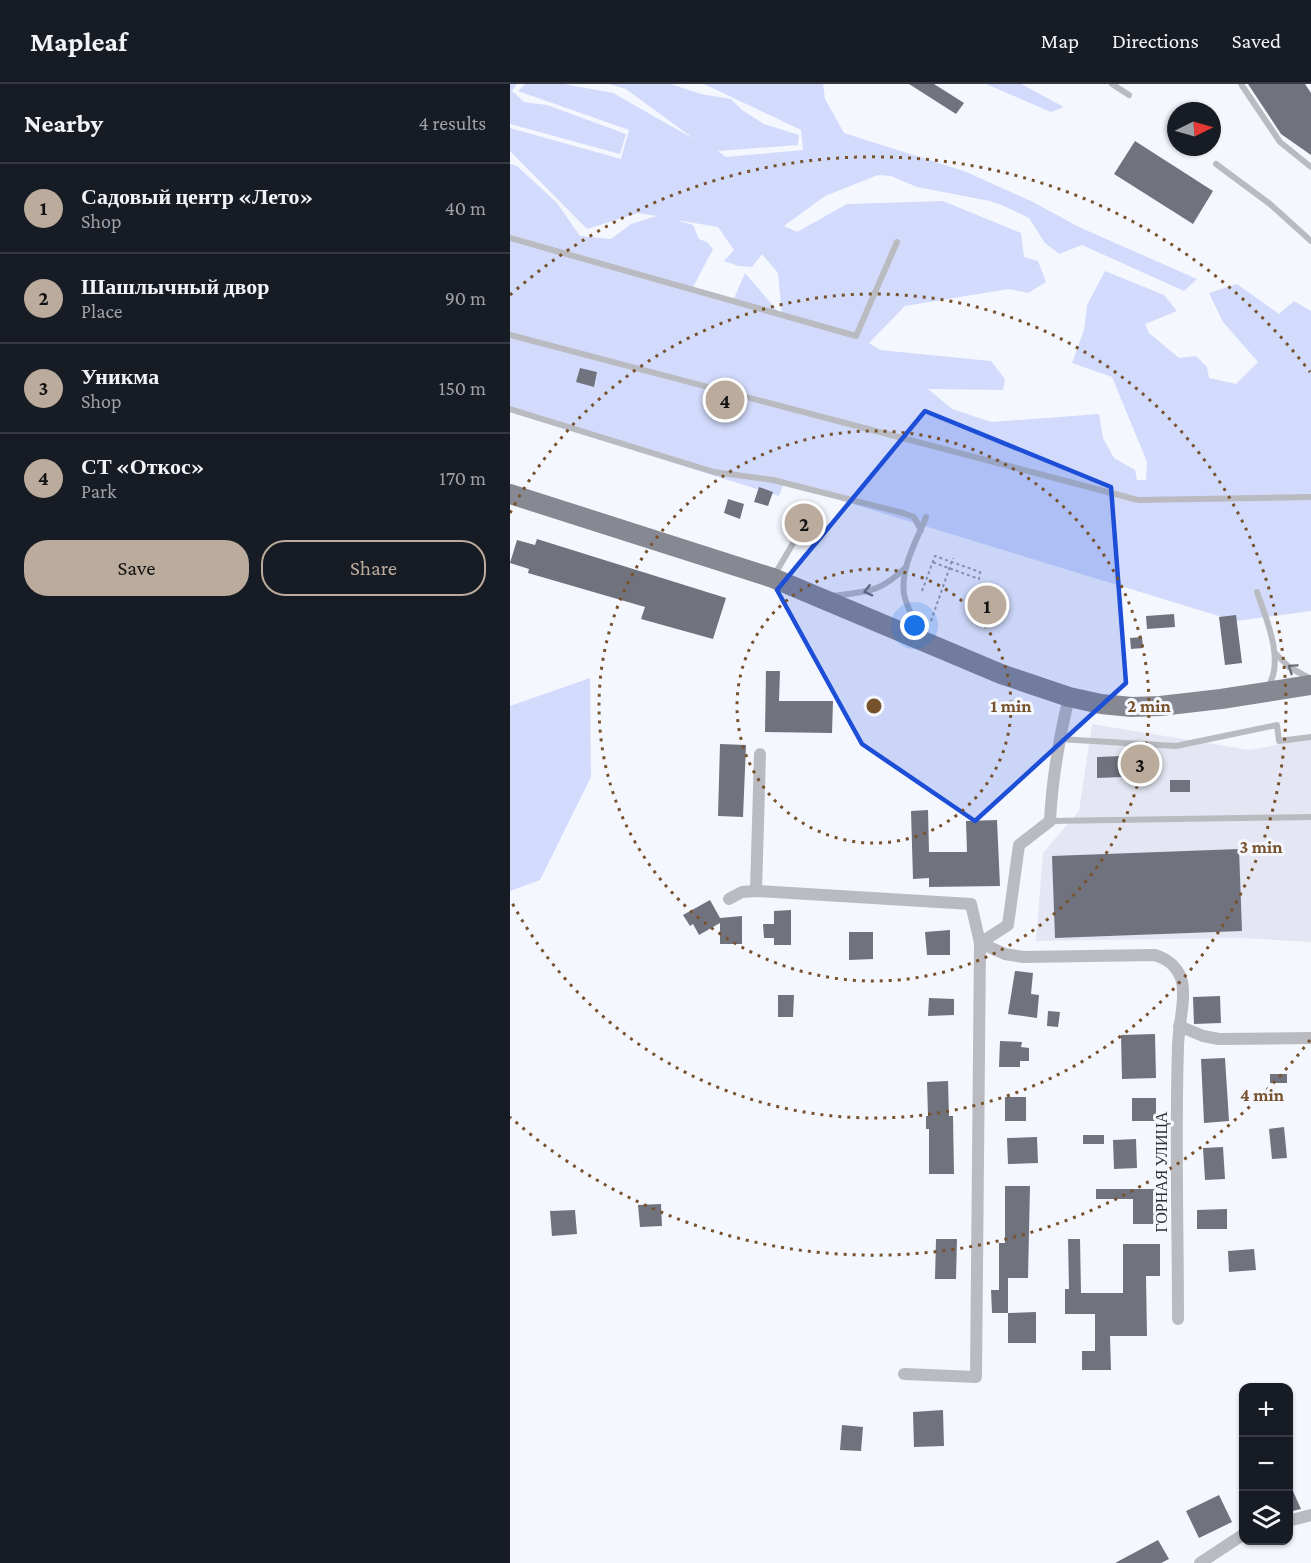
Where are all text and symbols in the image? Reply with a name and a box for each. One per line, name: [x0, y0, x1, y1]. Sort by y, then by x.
text: Mapleaf: [30, 26, 127, 57]
text: Map: [1041, 29, 1079, 53]
text: Directions: [1112, 29, 1199, 53]
text: Saved: [1232, 29, 1281, 53]
north arrow: [1167, 102, 1221, 156]
text: Nearby: [24, 109, 103, 138]
text: 4 results: [419, 112, 486, 134]
text: Садовый центр «Лето»: [81, 184, 313, 209]
text: 1: [40, 197, 47, 219]
text: 40 m: [445, 197, 486, 219]
text: Shop: [81, 210, 122, 232]
text: Шашлычный двор: [81, 274, 270, 299]
text: 2: [38, 287, 49, 309]
text: 90 m: [445, 287, 486, 309]
text: Place: [81, 300, 123, 322]
text: Уникма: [81, 364, 159, 389]
text: 3: [39, 377, 48, 399]
text: 150 m: [439, 377, 486, 399]
pin: 4: [706, 378, 744, 422]
text: Shop: [81, 390, 122, 412]
text: СТ «Откос»: [81, 454, 205, 479]
text: 4: [38, 467, 49, 489]
text: 170 m: [439, 467, 486, 489]
text: Park: [81, 480, 117, 502]
pin: 2: [784, 500, 824, 546]
button: Save: [24, 540, 249, 596]
button: Share: [261, 540, 486, 596]
pin: 1: [968, 582, 1006, 628]
one-way arrow: [863, 583, 873, 596]
your location: [900, 611, 929, 640]
one-way arrow: [1288, 664, 1299, 675]
centre of rings: [864, 696, 884, 716]
text: 1 min: [991, 696, 1032, 716]
text: 2 min: [1127, 696, 1171, 716]
pin: 3: [1120, 742, 1160, 786]
text: 3 min: [1239, 837, 1283, 857]
text: 4 min: [1240, 1085, 1285, 1105]
street label: ГОРНАЯ УЛИЦА: [1153, 1111, 1171, 1233]
map controls: [1239, 1383, 1293, 1545]
button: +: [1239, 1383, 1293, 1437]
button: −: [1239, 1437, 1293, 1491]
button: layers: [1239, 1491, 1293, 1545]

